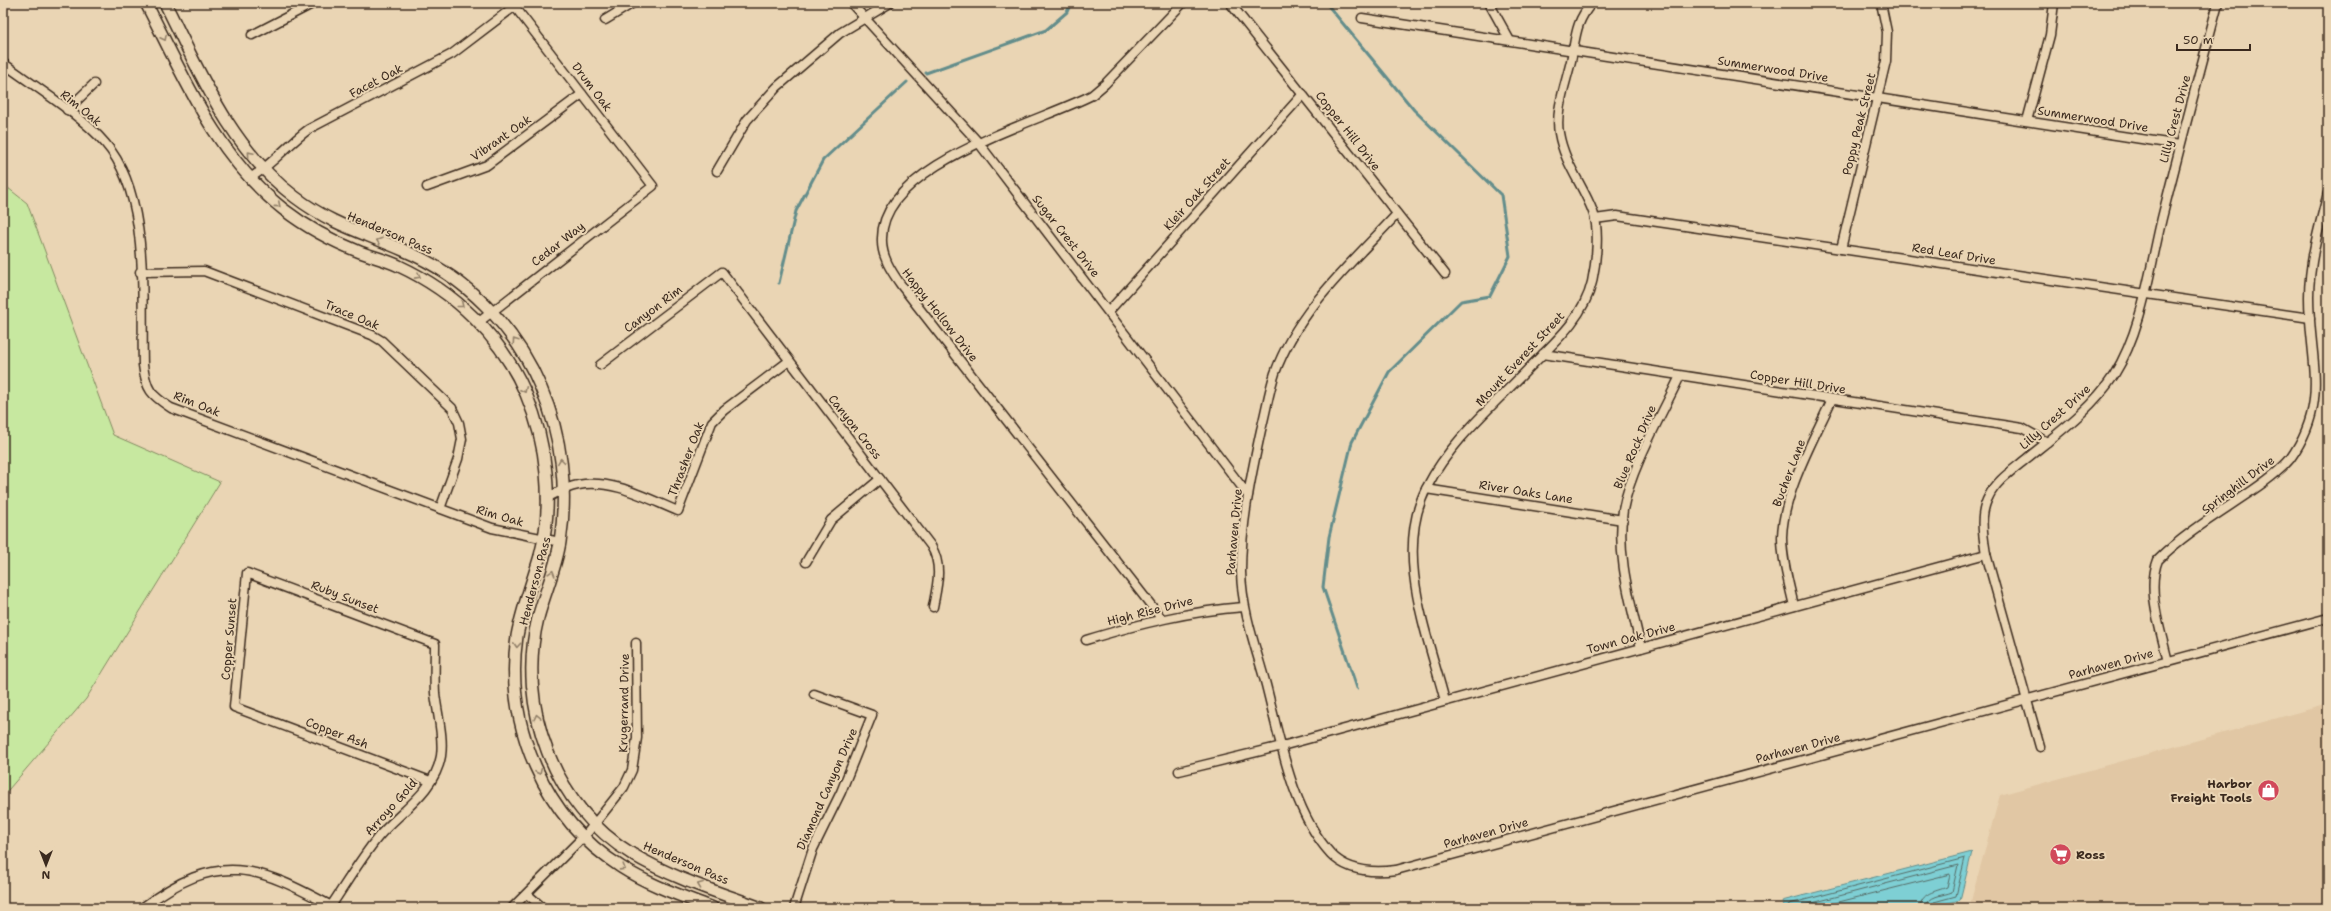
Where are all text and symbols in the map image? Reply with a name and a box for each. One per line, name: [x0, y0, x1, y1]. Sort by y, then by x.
scale bar: [2177, 26, 2250, 52]
text: 50 m: [2183, 32, 2213, 48]
one-way arrow: [159, 34, 167, 41]
street label: Summerwood Drive: [1716, 52, 1830, 86]
street label: Drum Oak: [568, 59, 616, 115]
street label: Facet Oak: [347, 60, 406, 102]
street label: Poppy Peak Street: [1839, 71, 1879, 177]
street label: Lilly Crest Drive: [2156, 73, 2194, 165]
street label: Rim Oak: [57, 86, 105, 130]
street label: Copper Hill Drive: [1312, 88, 1384, 174]
street label: Summerwood Drive: [2036, 102, 2150, 136]
street label: Vibrant Oak: [468, 111, 534, 165]
one-way arrow: [247, 151, 254, 159]
street label: Kleir Oak Street: [1160, 154, 1234, 234]
street label: Sugar Crest Drive: [1029, 191, 1103, 281]
one-way arrow: [274, 200, 281, 207]
street label: Henderson Pass: [345, 208, 435, 258]
street label: Cedar Way: [528, 218, 588, 270]
one-way arrow: [375, 237, 382, 246]
street label: Red Leaf Drive: [1911, 239, 1997, 269]
street label: Happy Hollow Drive: [898, 265, 982, 365]
one-way arrow: [414, 271, 422, 279]
street label: Canyon Rim: [621, 282, 685, 336]
street label: Trace Oak: [322, 296, 382, 334]
one-way arrow: [456, 300, 463, 307]
street label: Mount Everest Street: [1472, 308, 1568, 410]
one-way arrow: [512, 338, 520, 345]
street label: Copper Hill Drive: [1749, 367, 1847, 398]
street label: Lilly Crest Drive: [2016, 381, 2094, 453]
one-way arrow: [519, 385, 527, 393]
street label: Rim Oak: [171, 387, 223, 421]
street label: Canyon Cross: [825, 391, 885, 463]
street label: Blue Rock Drive: [1610, 402, 1660, 492]
street label: Thrasher Oak: [664, 419, 708, 499]
street label: Bucher Lane: [1769, 437, 1809, 509]
street label: Springhill Drive: [2198, 452, 2278, 518]
one-way arrow: [557, 458, 566, 464]
street label: River Oaks Lane: [1478, 477, 1574, 507]
street label: Parhaven Drive: [1222, 488, 1246, 576]
street label: Rim Oak: [474, 502, 526, 530]
street label: Henderson Pass: [515, 535, 555, 627]
one-way arrow: [547, 570, 556, 577]
street label: Ruby Sunset: [309, 577, 381, 617]
street label: High Rise Drive: [1105, 593, 1195, 629]
street label: Copper Sunset: [217, 597, 241, 681]
street label: Town Oak Drive: [1585, 618, 1677, 658]
one-way arrow: [512, 642, 521, 648]
street label: Parhaven Drive: [2067, 645, 2155, 683]
street label: Krugerrand Drive: [615, 653, 633, 753]
one-way arrow: [533, 713, 541, 720]
street label: Copper Ash: [303, 714, 371, 752]
street label: Diamond Canyon Drive: [793, 725, 861, 853]
street label: Parhaven Drive: [1754, 729, 1842, 767]
one-way arrow: [534, 767, 542, 775]
street label: Arroyo Gold: [361, 775, 421, 839]
place label: Harbor Freight Tools: [2171, 776, 2253, 806]
shop icon: Harbor Freight Tools: [2255, 778, 2281, 804]
street label: Parhaven Drive: [1442, 814, 1530, 852]
street label: Henderson Pass: [641, 838, 731, 888]
supermarket icon: Ross: [2048, 842, 2074, 868]
north arrow: [26, 845, 66, 885]
place label: Ross: [2076, 847, 2105, 863]
one-way arrow: [619, 863, 626, 870]
text: N: [41, 867, 50, 882]
one-way arrow: [697, 881, 704, 889]

